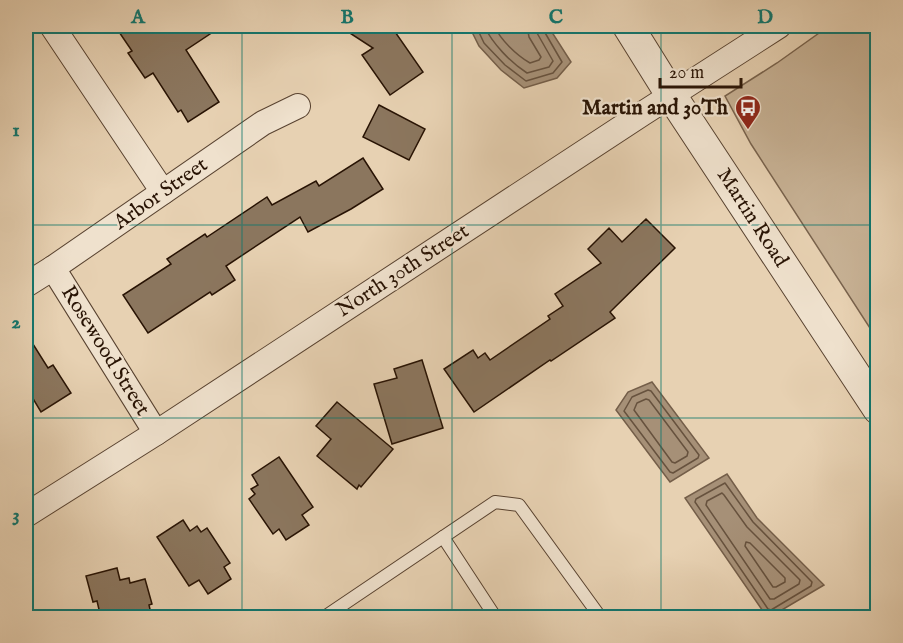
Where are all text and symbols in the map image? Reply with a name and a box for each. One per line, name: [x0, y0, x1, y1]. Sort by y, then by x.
text: A: [130, 5, 146, 30]
text: B: [340, 5, 354, 30]
text: C: [549, 5, 563, 30]
text: D: [757, 5, 773, 30]
scale bar: [660, 51, 741, 89]
text: 20 m: [669, 62, 704, 85]
bus stop icon: Martin and 30Th: [733, 93, 763, 131]
place label: Martin and 30Th: [582, 95, 729, 122]
text: 1: [12, 118, 20, 143]
street label: Arbor Street: [108, 152, 213, 237]
street label: Martin Road: [710, 163, 794, 273]
street label: North 30th Street: [332, 218, 474, 324]
street label: Rosewood Street: [54, 281, 156, 421]
text: 2: [11, 310, 21, 335]
text: 3: [12, 503, 20, 528]

